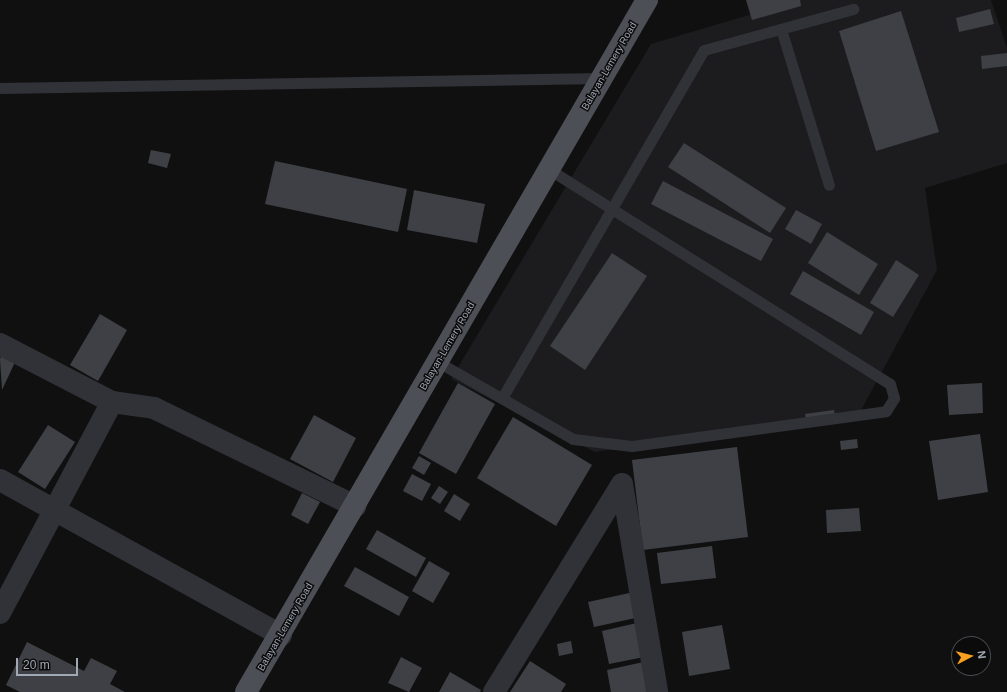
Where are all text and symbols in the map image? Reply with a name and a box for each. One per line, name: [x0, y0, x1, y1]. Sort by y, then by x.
street label: Balayan-Lemery Road: [579, 20, 639, 112]
street label: Balayan-Lemery Road: [417, 300, 477, 392]
street label: Balayan-Lemery Road: [255, 581, 315, 673]
north arrow: [951, 636, 991, 676]
scale bar: [18, 650, 80, 676]
text: N: [975, 650, 988, 659]
text: 20 m: [23, 658, 50, 672]

